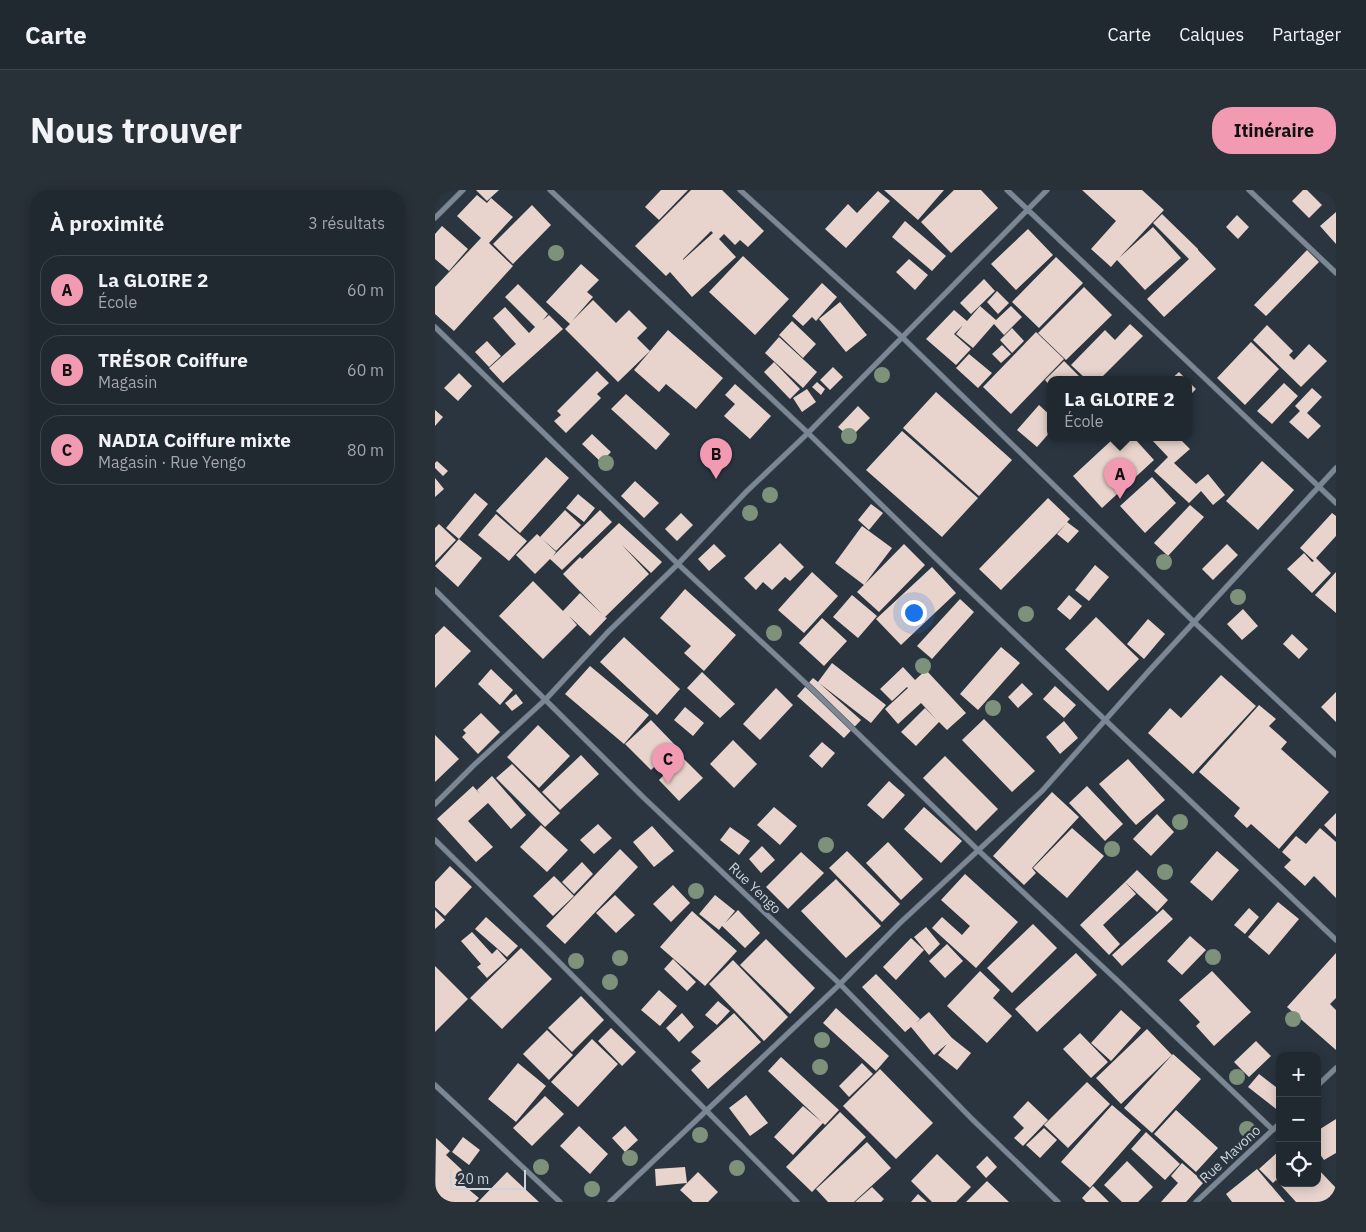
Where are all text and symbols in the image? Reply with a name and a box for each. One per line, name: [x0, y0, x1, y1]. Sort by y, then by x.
text: Carte: [25, 19, 87, 51]
text: Carte: [1108, 23, 1151, 46]
text: Calques: [1179, 23, 1244, 46]
text: Partager: [1272, 23, 1341, 46]
text: Nous trouver: [30, 107, 242, 153]
button: Itinéraire: [1212, 107, 1336, 154]
text: À proximité: [50, 209, 164, 237]
text: 3 résultats: [308, 213, 385, 233]
text: La GLOIRE 2: [98, 268, 208, 292]
text: A: [62, 280, 72, 300]
text: 60 m: [347, 280, 384, 300]
text: École: [98, 292, 137, 312]
text: TRÉSOR Coiffure: [98, 348, 248, 372]
text: B: [62, 360, 72, 380]
text: 60 m: [347, 360, 384, 380]
text: Magasin: [98, 372, 157, 392]
popup: [1047, 376, 1192, 441]
text: La GLOIRE 2: [1064, 387, 1175, 411]
text: École: [1064, 411, 1104, 431]
text: NADIA Coiffure mixte: [98, 428, 291, 452]
pin: B: [700, 438, 732, 479]
text: C: [62, 440, 72, 460]
text: 80 m: [347, 440, 384, 460]
text: Magasin · Rue Yengo: [98, 452, 246, 472]
pin: A: [1104, 458, 1136, 499]
your location: [901, 600, 927, 626]
pin: C: [652, 743, 684, 784]
street label: Rue Yengo: [725, 858, 785, 918]
map controls: [1276, 1052, 1321, 1187]
button: +: [1276, 1052, 1321, 1097]
button: −: [1276, 1097, 1321, 1142]
street label: Rue Mavono: [1196, 1121, 1264, 1187]
button: locate: [1276, 1142, 1321, 1187]
scale bar: [450, 1167, 526, 1190]
text: 20 m: [457, 1170, 489, 1188]

